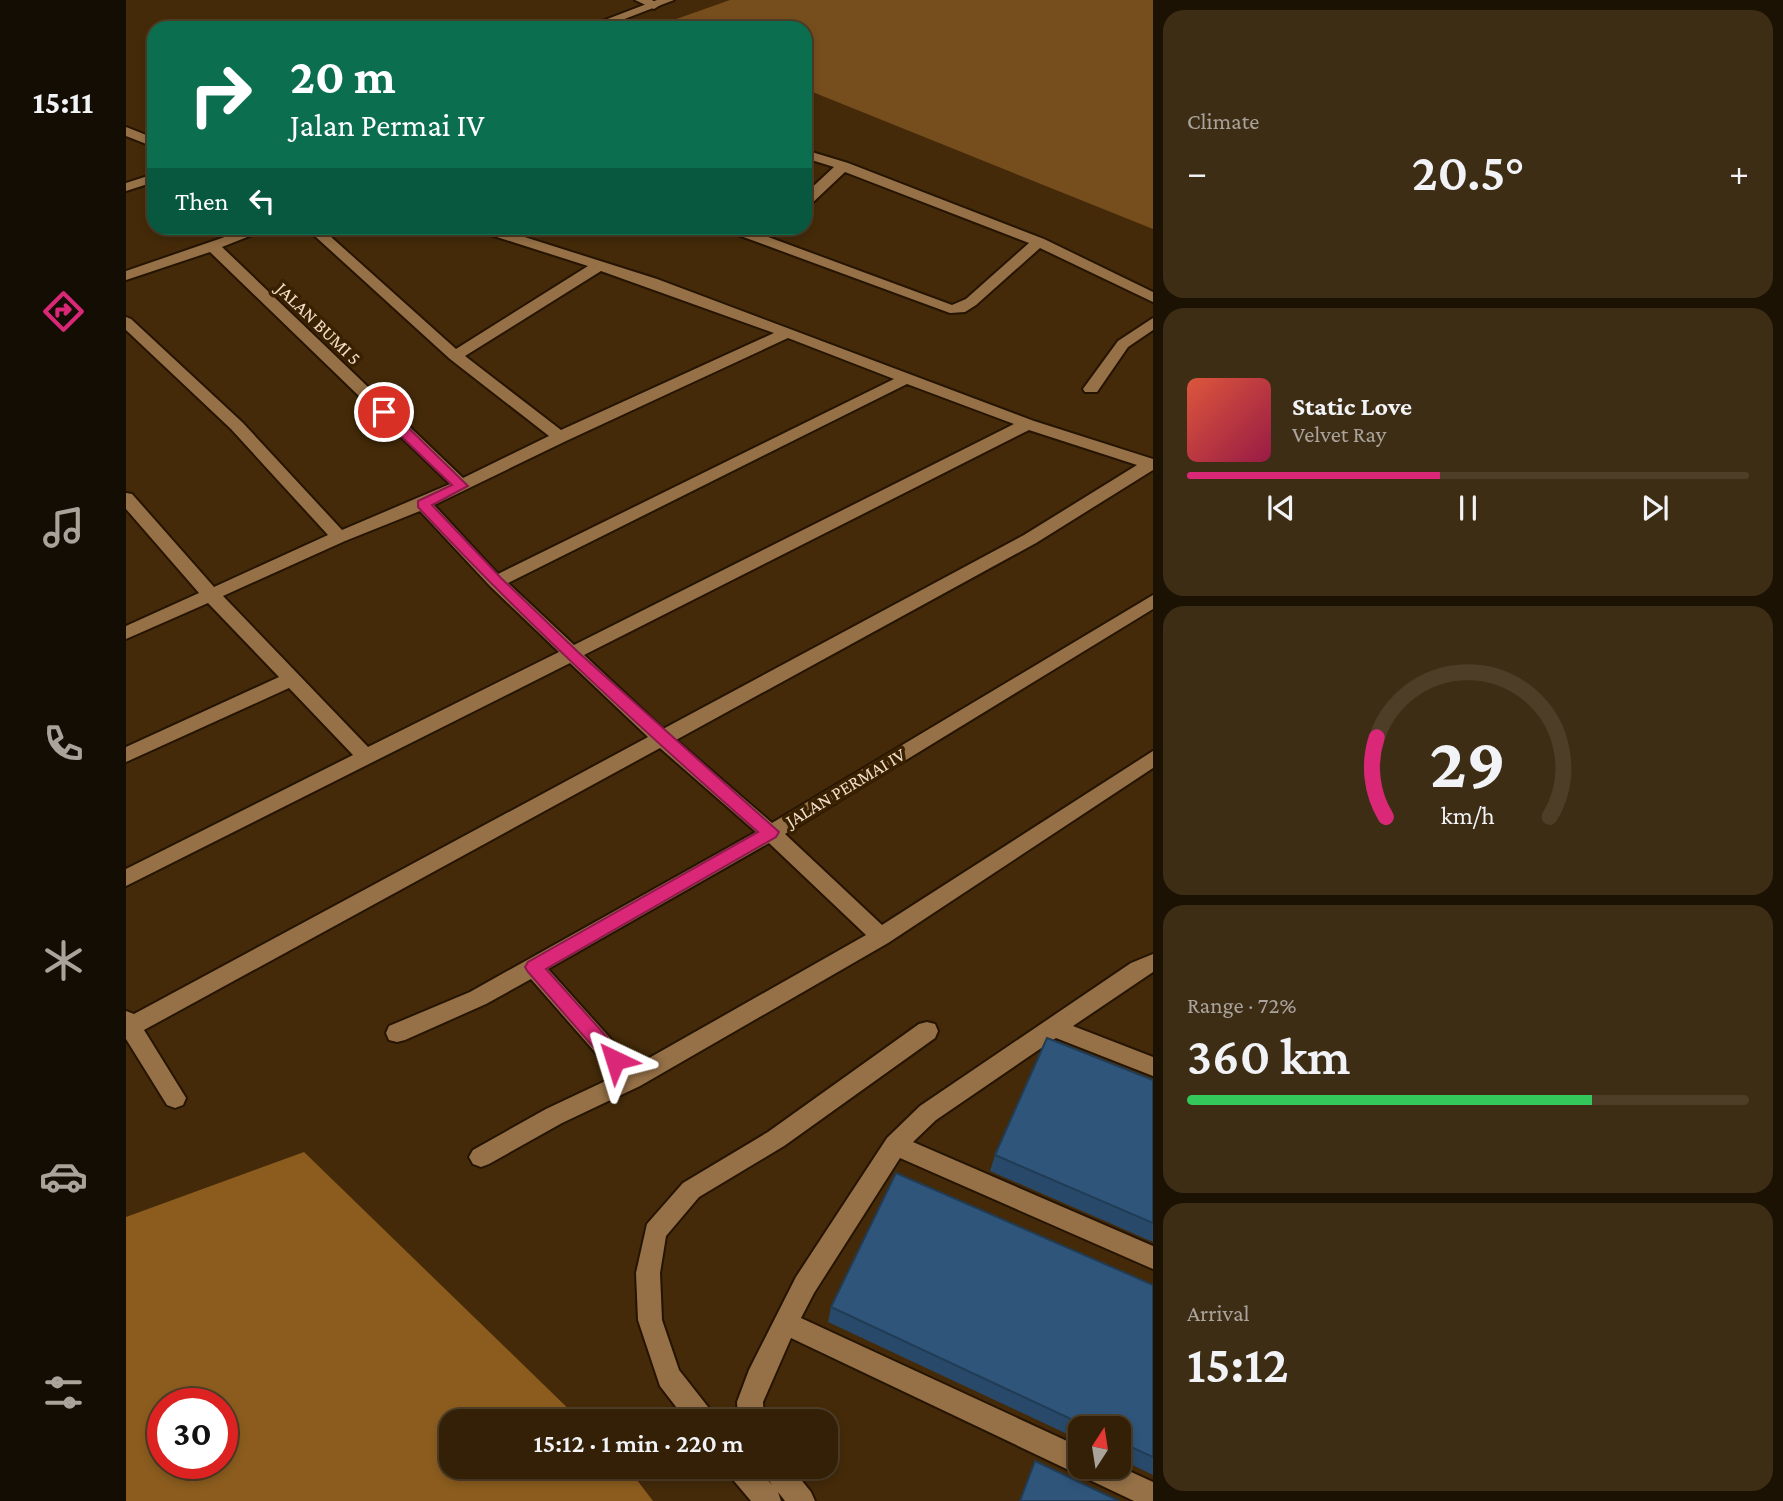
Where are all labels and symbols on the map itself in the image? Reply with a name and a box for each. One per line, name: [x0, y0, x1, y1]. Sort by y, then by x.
street label: JALAN BUMI 5: [271, 276, 365, 369]
pin: [354, 382, 414, 442]
street label: JALAN PERMAI IV: [780, 743, 909, 832]
position arrow: [578, 1023, 652, 1097]
speed limit sign: 30: [147, 1388, 238, 1479]
north arrow: [1068, 1416, 1130, 1479]

